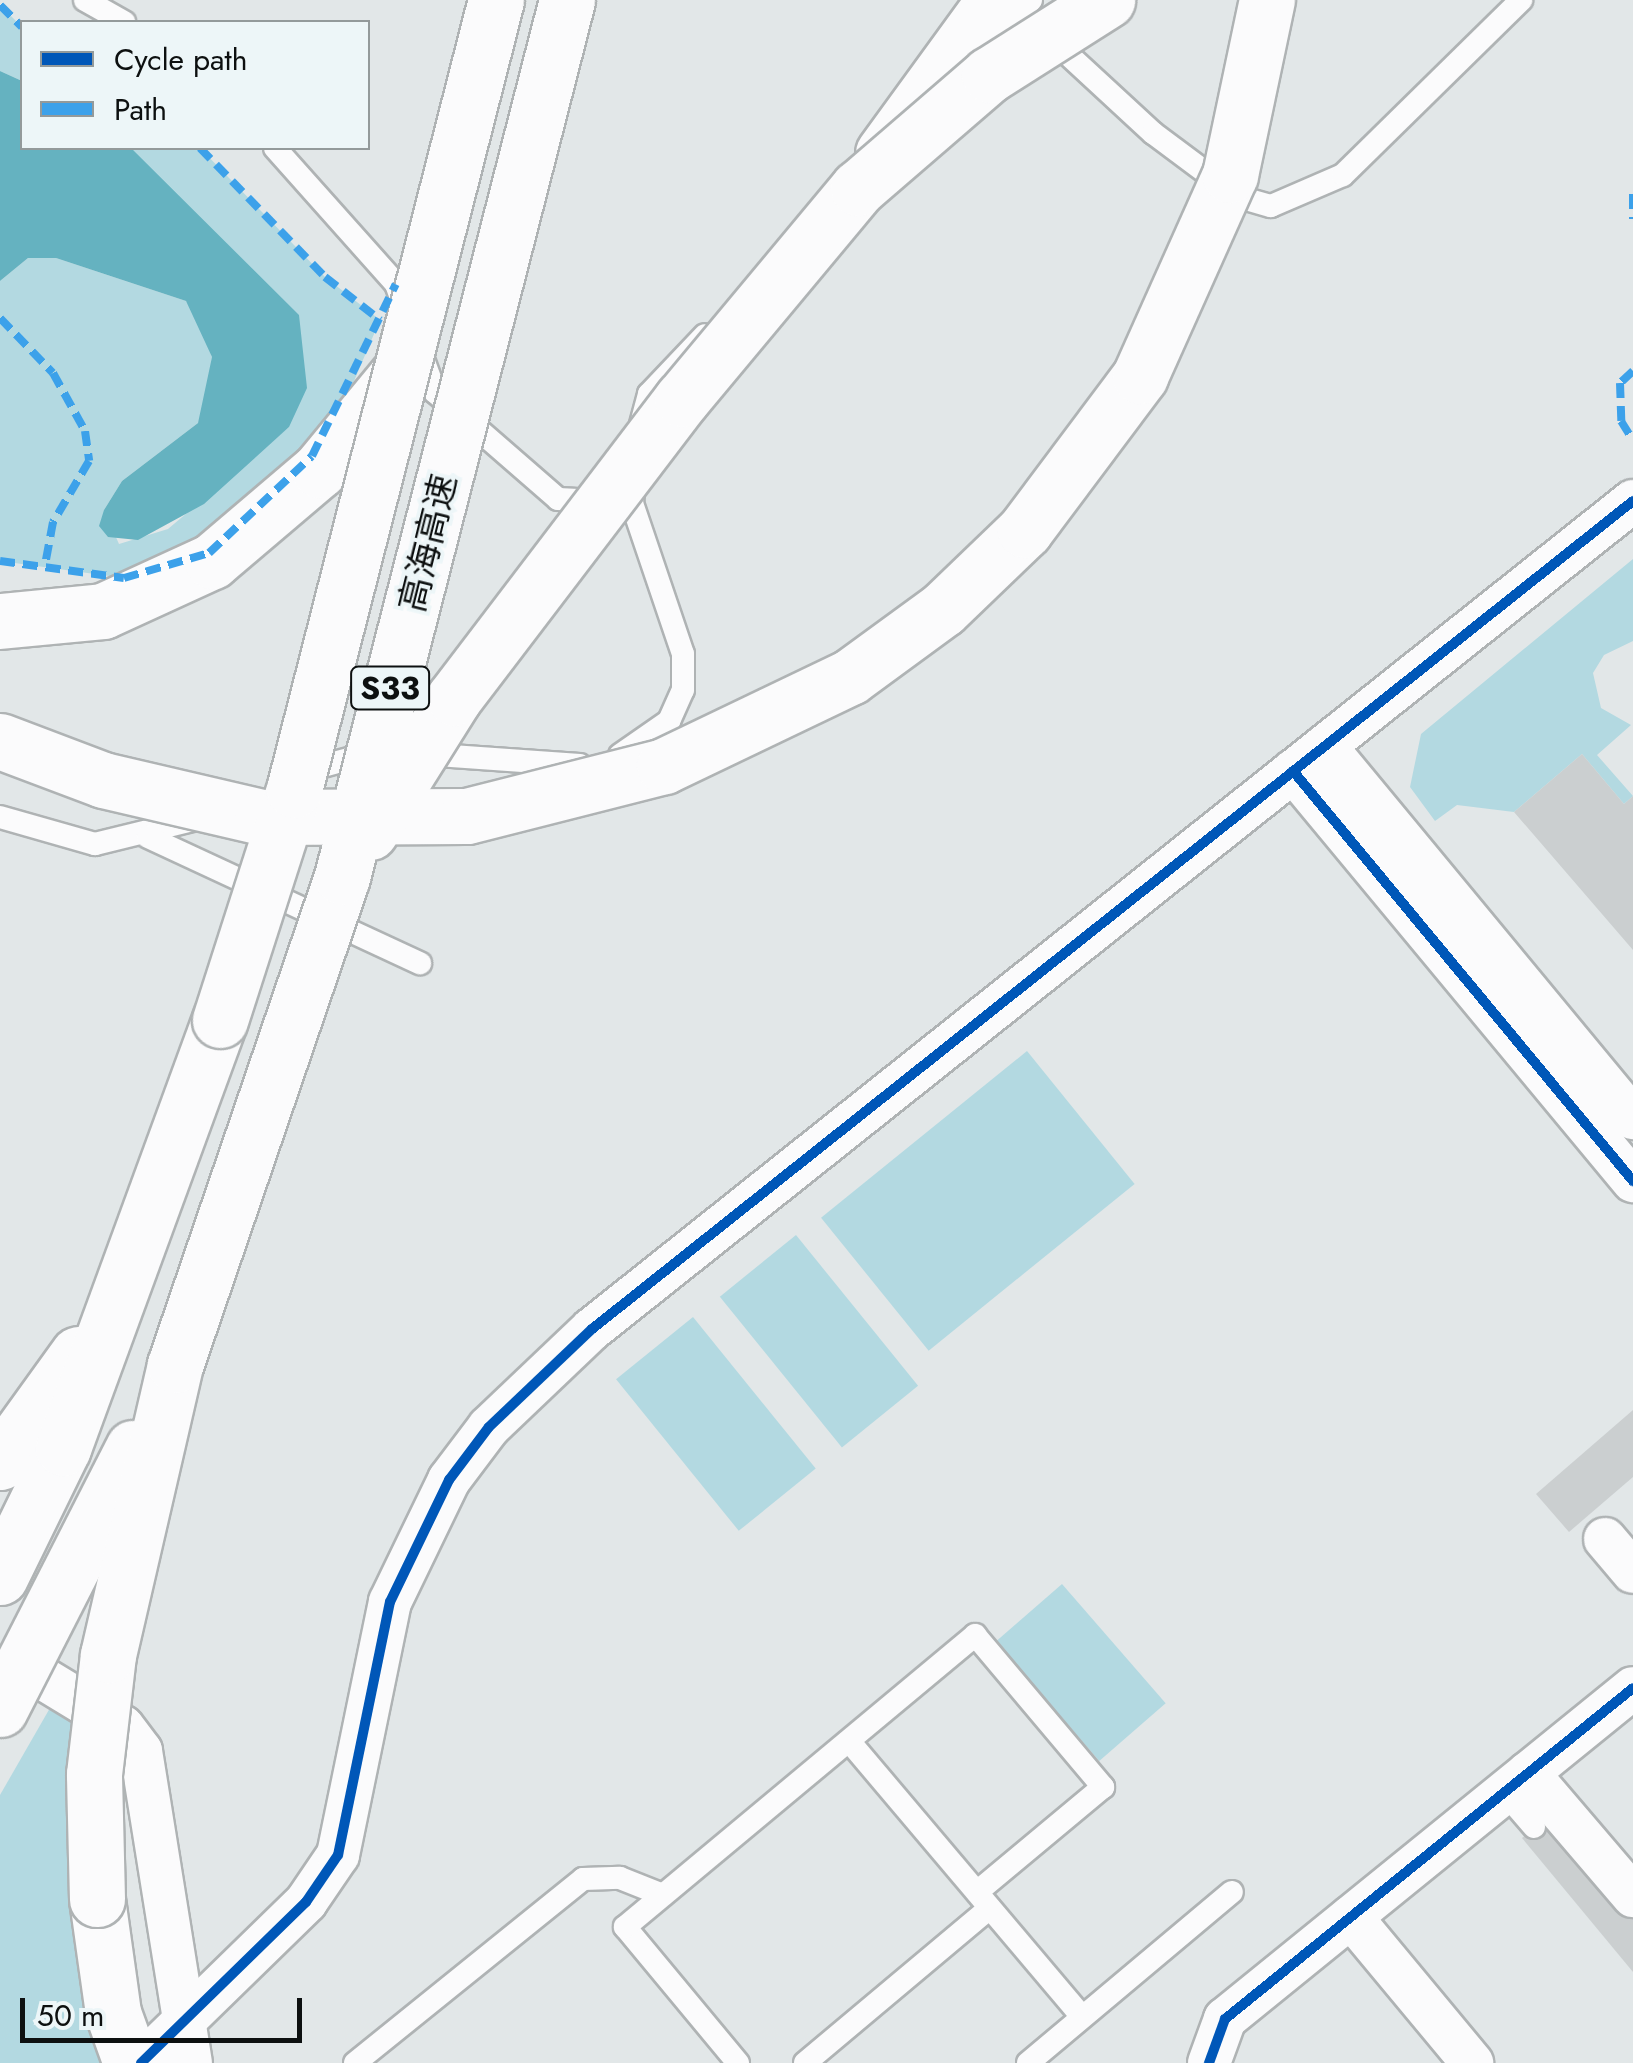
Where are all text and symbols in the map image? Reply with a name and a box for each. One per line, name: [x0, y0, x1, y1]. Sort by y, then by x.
legend: [20, 20, 370, 150]
text: Cycle path: [114, 38, 247, 81]
text: Path: [114, 88, 167, 131]
street label: 高海高速: [391, 470, 465, 616]
road number: S33: [350, 661, 430, 715]
scale bar: [25, 1978, 308, 2040]
text: 50 m: [37, 1994, 104, 2037]

